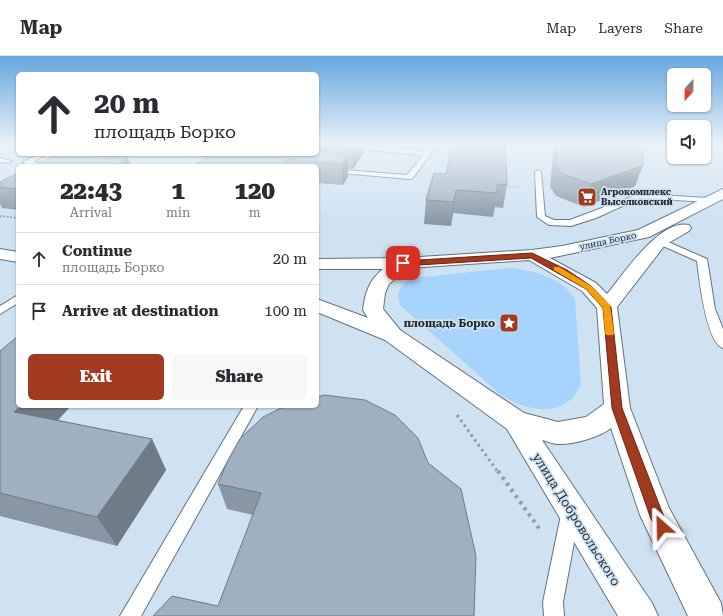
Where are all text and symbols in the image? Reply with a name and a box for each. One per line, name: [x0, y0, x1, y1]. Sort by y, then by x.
text: Map: [20, 16, 62, 39]
text: Map: [546, 20, 576, 36]
text: Layers: [598, 20, 642, 36]
text: Share: [664, 20, 703, 36]
north arrow: [667, 68, 711, 112]
map controls: [667, 68, 711, 164]
text: 20 m: [94, 87, 159, 120]
icon: ahead: [28, 88, 80, 140]
button: sound: [667, 120, 711, 164]
text: площадь Борко: [94, 121, 236, 142]
text: 22:43: [60, 177, 122, 205]
text: 1: [171, 177, 185, 205]
text: 120: [235, 177, 275, 205]
supermarket icon: Агрокомплекс Выселковский: [576, 186, 598, 208]
place label: Агрокомплекс Выселковский: [601, 187, 673, 207]
text: Arrival: [70, 205, 112, 220]
text: min: [166, 205, 190, 220]
text: m: [249, 205, 261, 220]
street label: улица Борко: [579, 230, 638, 252]
text: Continue: [62, 242, 132, 260]
pin: [386, 246, 420, 280]
icon: ahead: [28, 248, 50, 270]
text: 20 m: [273, 250, 307, 268]
icon: arrive: [392, 252, 414, 274]
text: площадь Борко: [62, 260, 165, 275]
icon: arrive: [28, 300, 50, 322]
text: Arrive at destination: [62, 302, 218, 320]
text: 100 m: [264, 302, 307, 320]
place icon: площадь Борко: [498, 312, 520, 334]
place label: площадь Борко: [404, 317, 495, 330]
button: Exit: [28, 354, 164, 400]
button: Share: [172, 354, 307, 400]
street label: улица Добровольского: [529, 450, 624, 589]
position arrow: [641, 506, 683, 548]

